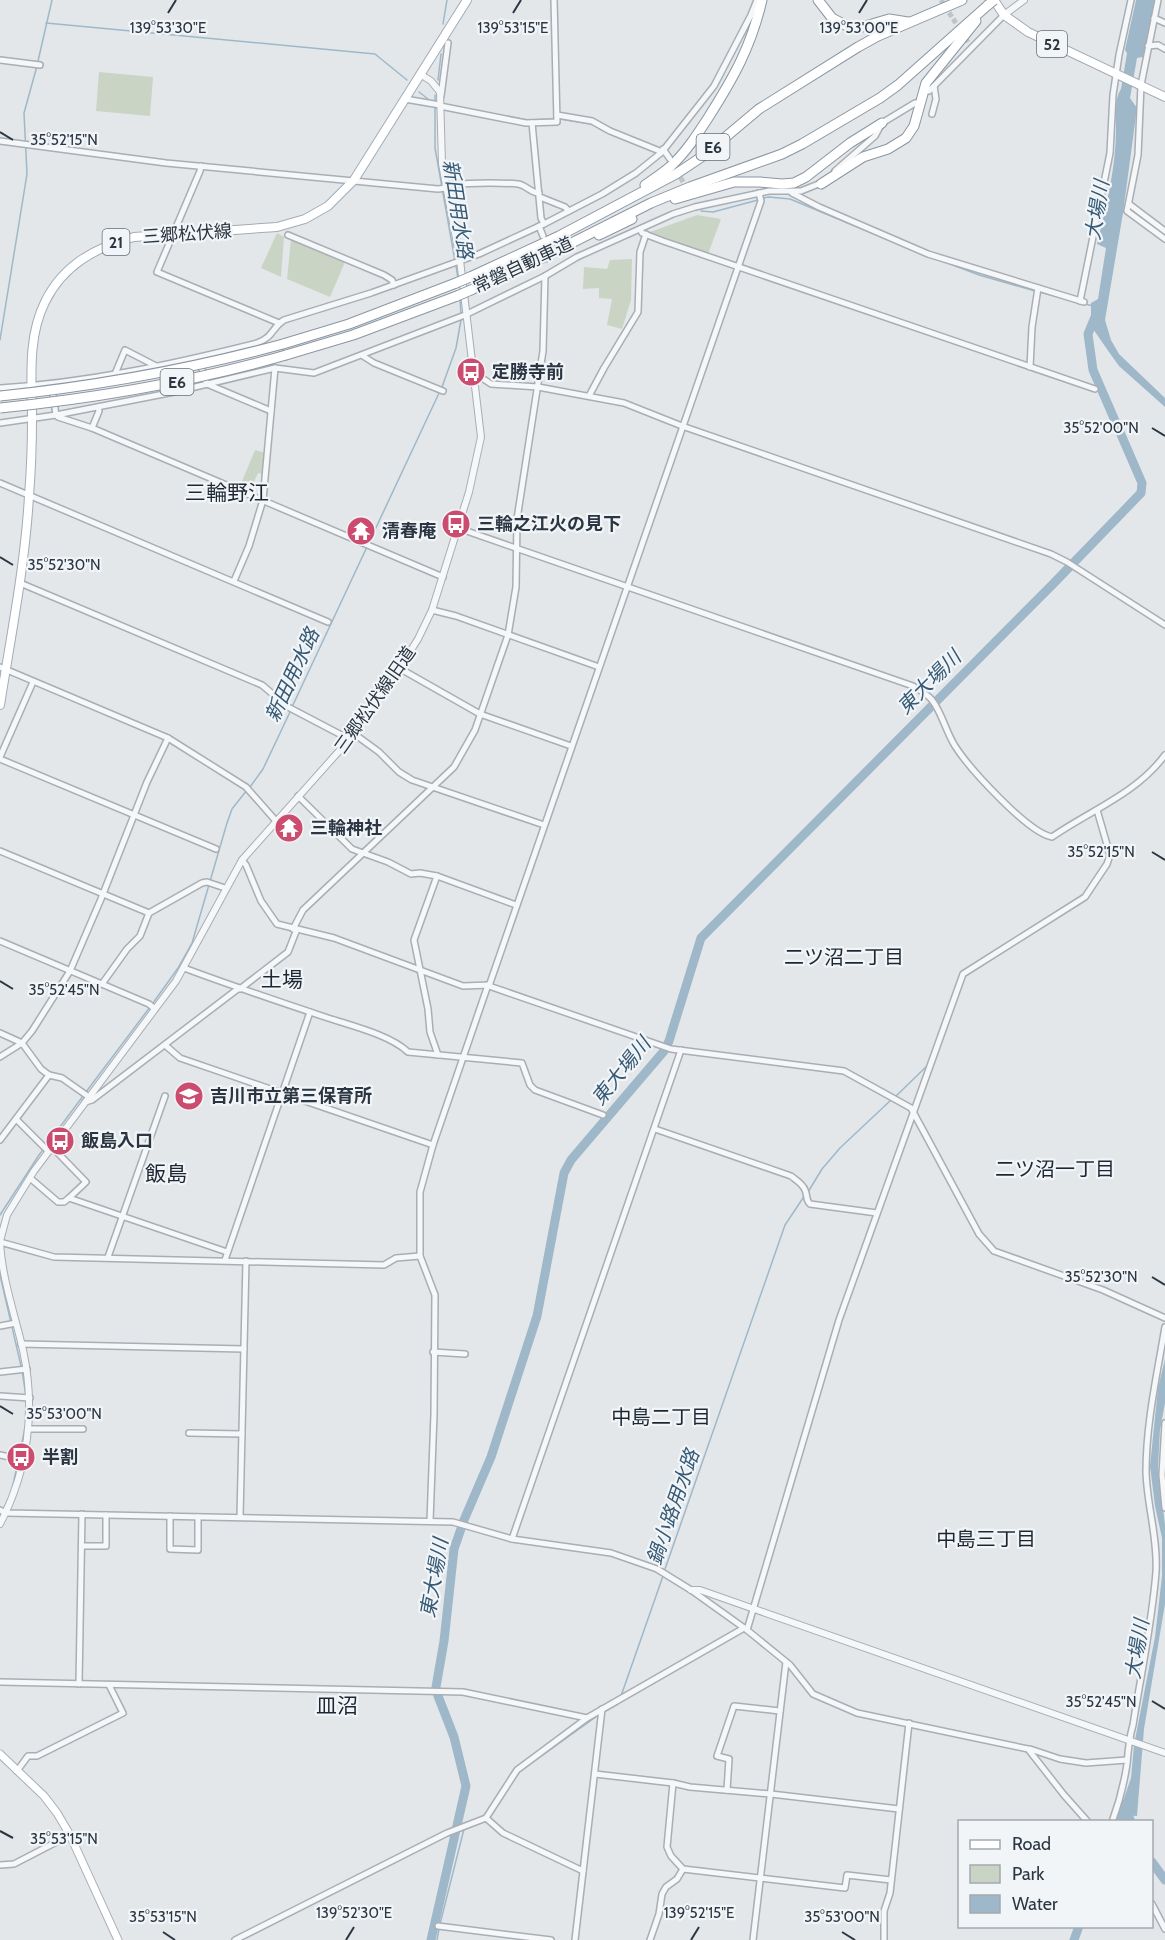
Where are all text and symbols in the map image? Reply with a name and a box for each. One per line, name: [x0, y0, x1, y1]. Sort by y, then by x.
text: 139°53'30"E: [130, 19, 206, 37]
text: 139°53'15"E: [478, 19, 548, 37]
text: 139°53'00"E: [820, 19, 898, 37]
road number: 52: [1037, 31, 1067, 57]
text: 35°52'15"N: [30, 131, 98, 149]
road number: E6: [696, 134, 730, 160]
water label: 新田用水路: [438, 158, 478, 262]
water label: 大場川: [1080, 177, 1114, 242]
street label: 三郷松伏線: [141, 220, 233, 248]
road number: 21: [102, 229, 130, 255]
street label: 常磐自動車道: [469, 232, 577, 298]
bus stop icon: 定勝寺前: [455, 356, 487, 388]
place label: 定勝寺前: [492, 361, 564, 383]
road number: E6: [160, 369, 194, 395]
text: 35°52'00"N: [1063, 419, 1139, 437]
district label: 三輪野江: [185, 480, 269, 505]
bus stop icon: 三輪之江火の見下: [440, 508, 472, 540]
place label: 三輪之江火の見下: [477, 513, 621, 535]
temple icon: 清春庵: [345, 515, 377, 547]
place label: 清春庵: [382, 520, 436, 542]
text: 35°52'30"N: [27, 556, 101, 574]
water label: 新田用水路: [260, 623, 325, 725]
street label: 三郷松伏線旧道: [330, 642, 420, 758]
water label: 東大場川: [892, 644, 967, 719]
temple icon: 三輪神社: [273, 812, 305, 844]
place label: 三輪神社: [310, 817, 382, 839]
text: 35°52'15"N: [1067, 843, 1135, 861]
district label: 二ツ沼二丁目: [784, 945, 904, 969]
district label: 土場: [261, 967, 303, 992]
text: 35°52'45"N: [28, 981, 100, 999]
water label: 東大場川: [587, 1031, 657, 1110]
school or university icon: 吉川市立第三保育所: [173, 1080, 205, 1112]
place label: 吉川市立第三保育所: [210, 1085, 372, 1107]
bus stop icon: 飯島入口: [44, 1125, 76, 1157]
place label: 飯島入口: [81, 1130, 153, 1152]
district label: 二ツ沼一丁目: [995, 1157, 1115, 1181]
district label: 飯島: [145, 1161, 187, 1186]
text: 35°52'30"N: [1064, 1268, 1138, 1286]
text: 35°53'00"N: [26, 1405, 102, 1423]
district label: 中島二丁目: [611, 1405, 711, 1429]
bus stop icon: 半割: [5, 1441, 37, 1473]
water label: 鍋小路用水路: [642, 1444, 705, 1568]
place label: 半割: [42, 1446, 78, 1468]
district label: 中島三丁目: [936, 1527, 1036, 1551]
water label: 東大場川: [415, 1535, 453, 1619]
water label: 大場川: [1120, 1616, 1154, 1681]
district label: 皿沼: [316, 1693, 358, 1718]
text: 35°52'45"N: [1065, 1693, 1137, 1711]
legend: [958, 1820, 1153, 1928]
text: 35°53'15"N: [30, 1830, 98, 1848]
text: Road: [1012, 1833, 1051, 1855]
text: Park: [1012, 1863, 1045, 1885]
text: Water: [1012, 1893, 1058, 1915]
text: 139°52'30"E: [316, 1904, 392, 1922]
text: 139°52'15"E: [664, 1904, 734, 1922]
text: 35°53'15"N: [129, 1908, 197, 1926]
text: 35°53'00"N: [804, 1908, 880, 1926]

